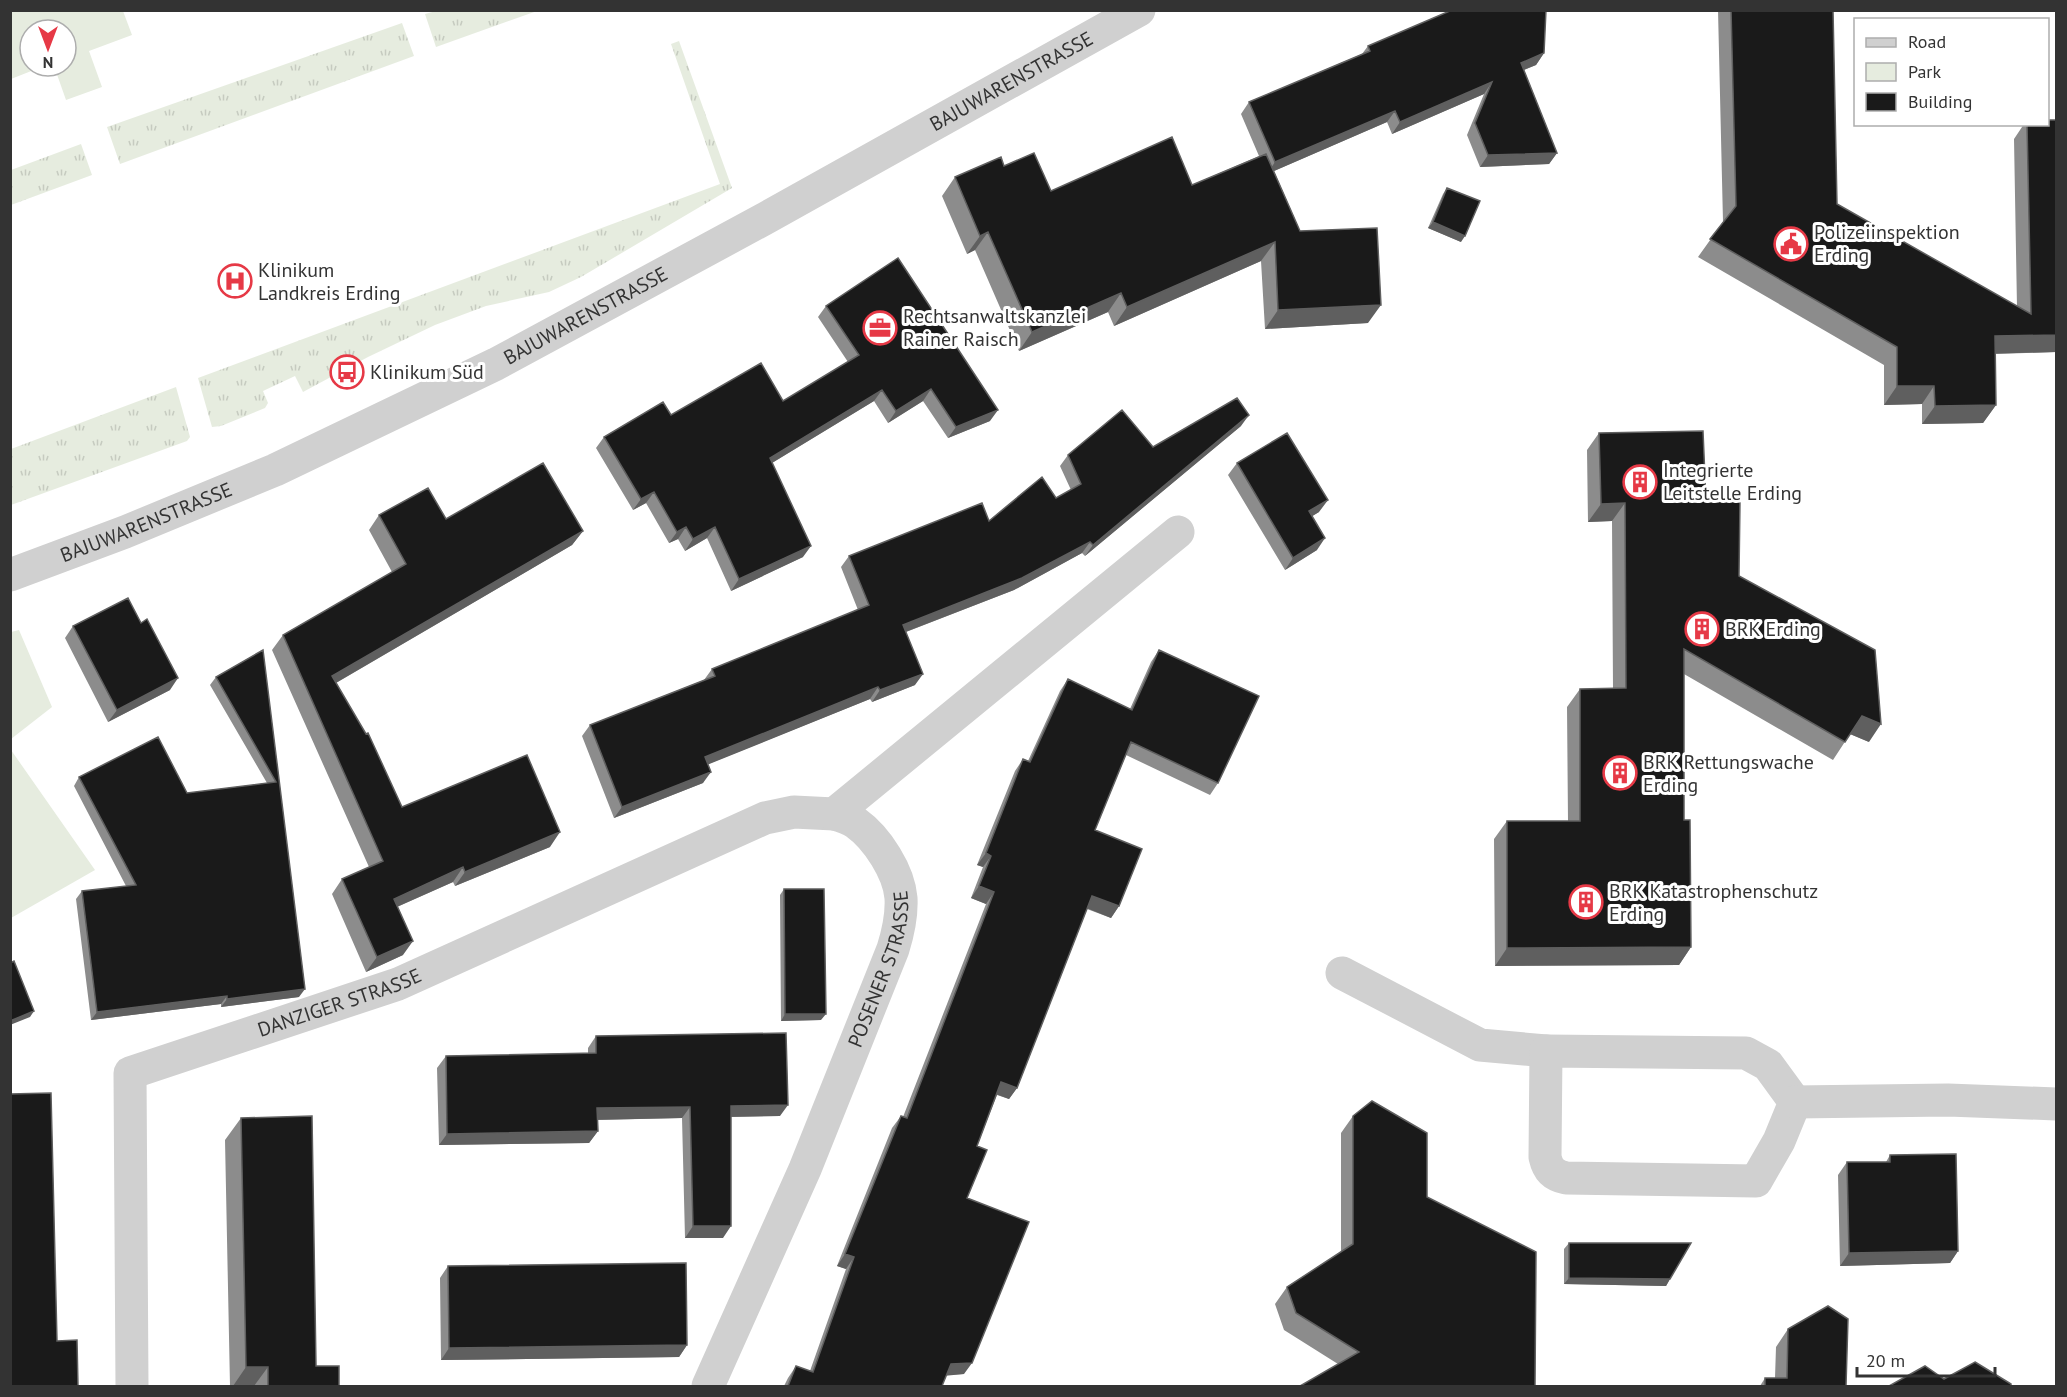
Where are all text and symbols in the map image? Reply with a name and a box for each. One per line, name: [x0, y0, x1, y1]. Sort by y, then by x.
north arrow: [18, 18, 78, 78]
legend: [1854, 18, 2049, 126]
street label: BAJUWARENSTRASSE: [925, 25, 1097, 137]
text: Road: [1908, 30, 1946, 53]
text: N: [43, 53, 53, 73]
text: Park: [1908, 60, 1941, 83]
text: Building: [1908, 90, 1972, 113]
place label: Polizeiinspektion Erding: [1814, 219, 1960, 268]
public building icon: Polizeiinspektion Erding: [1773, 226, 1809, 262]
place label: Klinikum Landkreis Erding: [258, 257, 401, 306]
street label: BAJUWARENSTRASSE: [499, 261, 672, 371]
hospital icon: Klinikum Landkreis Erding: [217, 263, 253, 299]
place label: Rechtsanwaltskanzlei Rainer Raisch: [903, 303, 1086, 352]
office icon: Rechtsanwaltskanzlei Rainer Raisch: [862, 310, 898, 346]
bus stop icon: Klinikum Süd: [329, 354, 365, 390]
place label: Klinikum Süd: [370, 359, 484, 385]
place label: Integrierte Leitstelle Erding: [1663, 457, 1802, 506]
building icon: Integrierte Leitstelle Erding: [1622, 464, 1658, 500]
street label: BAJUWARENSTRASSE: [57, 476, 236, 568]
building icon: BRK Erding: [1684, 611, 1720, 647]
place label: BRK Erding: [1725, 616, 1821, 642]
place label: BRK Rettungswache Erding: [1643, 749, 1814, 798]
building icon: BRK Rettungswache Erding: [1602, 755, 1638, 791]
place label: BRK Katastrophenschutz Erding: [1609, 878, 1818, 927]
building icon: BRK Katastrophenschutz Erding: [1568, 884, 1604, 920]
street label: POSENER STRASSE: [842, 889, 914, 1051]
street label: DANZIGER STRASSE: [254, 962, 426, 1043]
scale bar: [1857, 1340, 1995, 1378]
text: 20 m: [1866, 1349, 1905, 1372]

